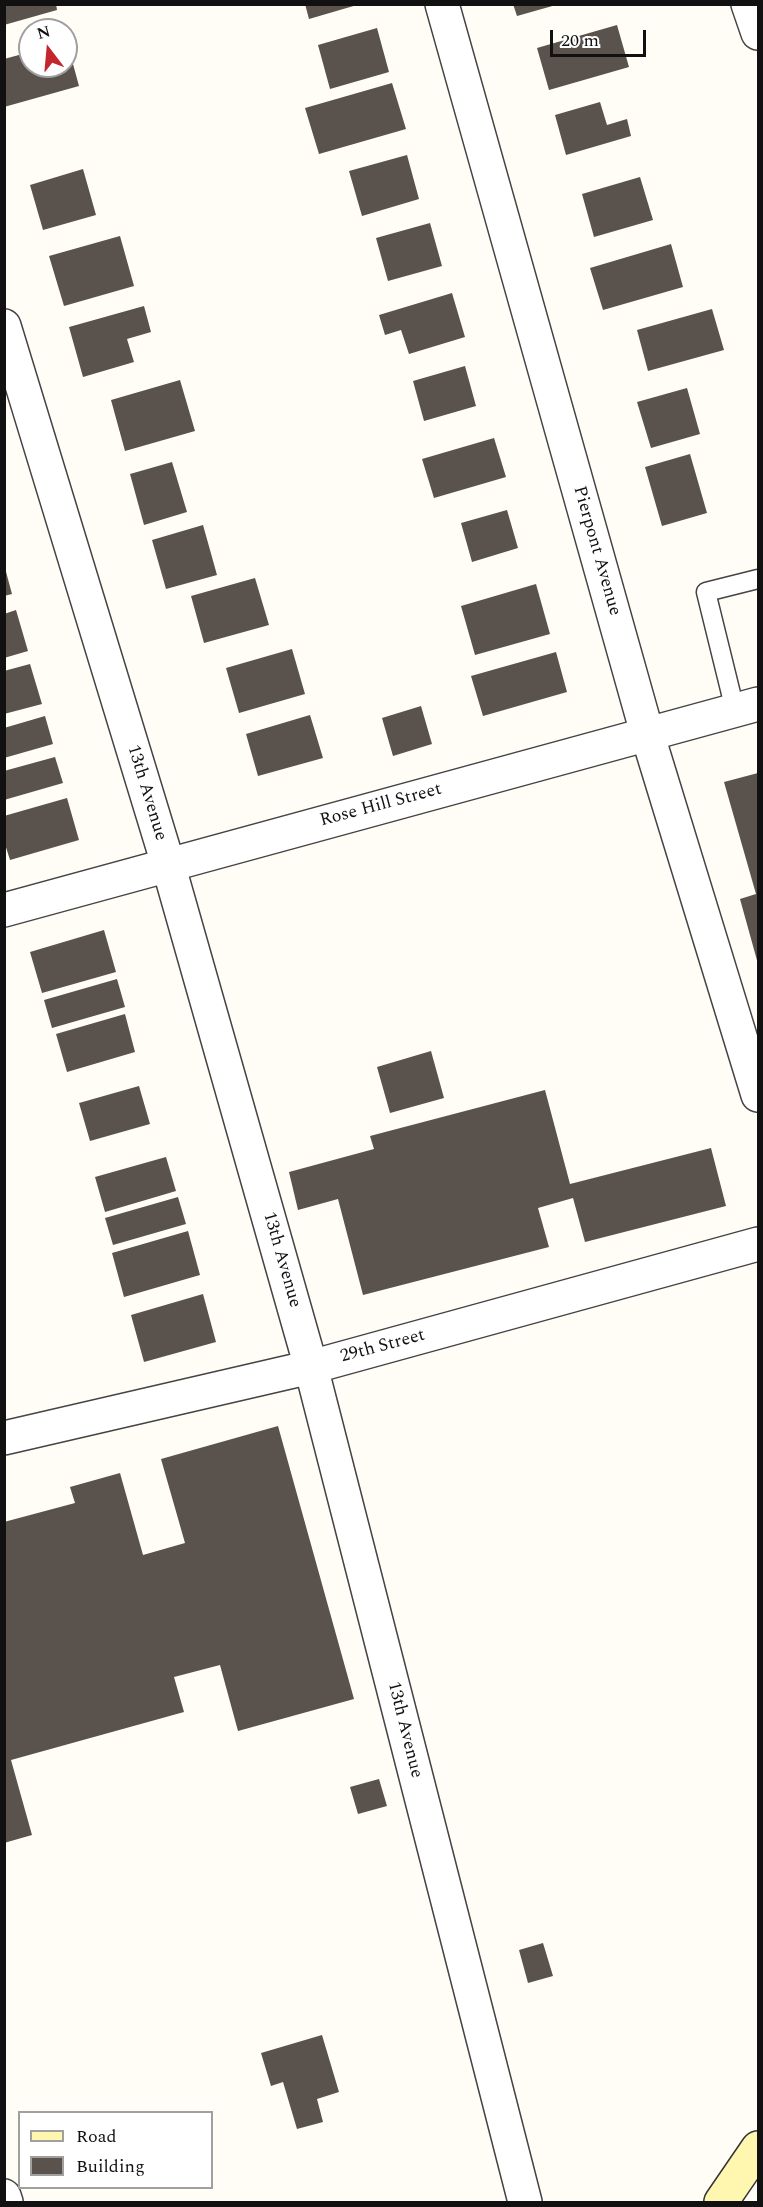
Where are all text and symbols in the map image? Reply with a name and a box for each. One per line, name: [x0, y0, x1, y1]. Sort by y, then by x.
north arrow: [18, 18, 78, 78]
scale bar: [553, 18, 649, 56]
text: N: [34, 19, 53, 46]
text: 20 m: [561, 27, 599, 54]
street label: Pierpont Avenue: [567, 484, 625, 618]
street label: 13th Avenue: [121, 743, 171, 843]
street label: Rose Hill Street: [318, 779, 444, 833]
street label: 13th Avenue: [257, 1210, 305, 1310]
street label: 29th Street: [338, 1325, 428, 1369]
street label: 13th Avenue: [382, 1679, 426, 1781]
legend: [18, 2111, 213, 2189]
text: Road: [76, 2123, 117, 2150]
text: Building: [76, 2153, 145, 2180]

